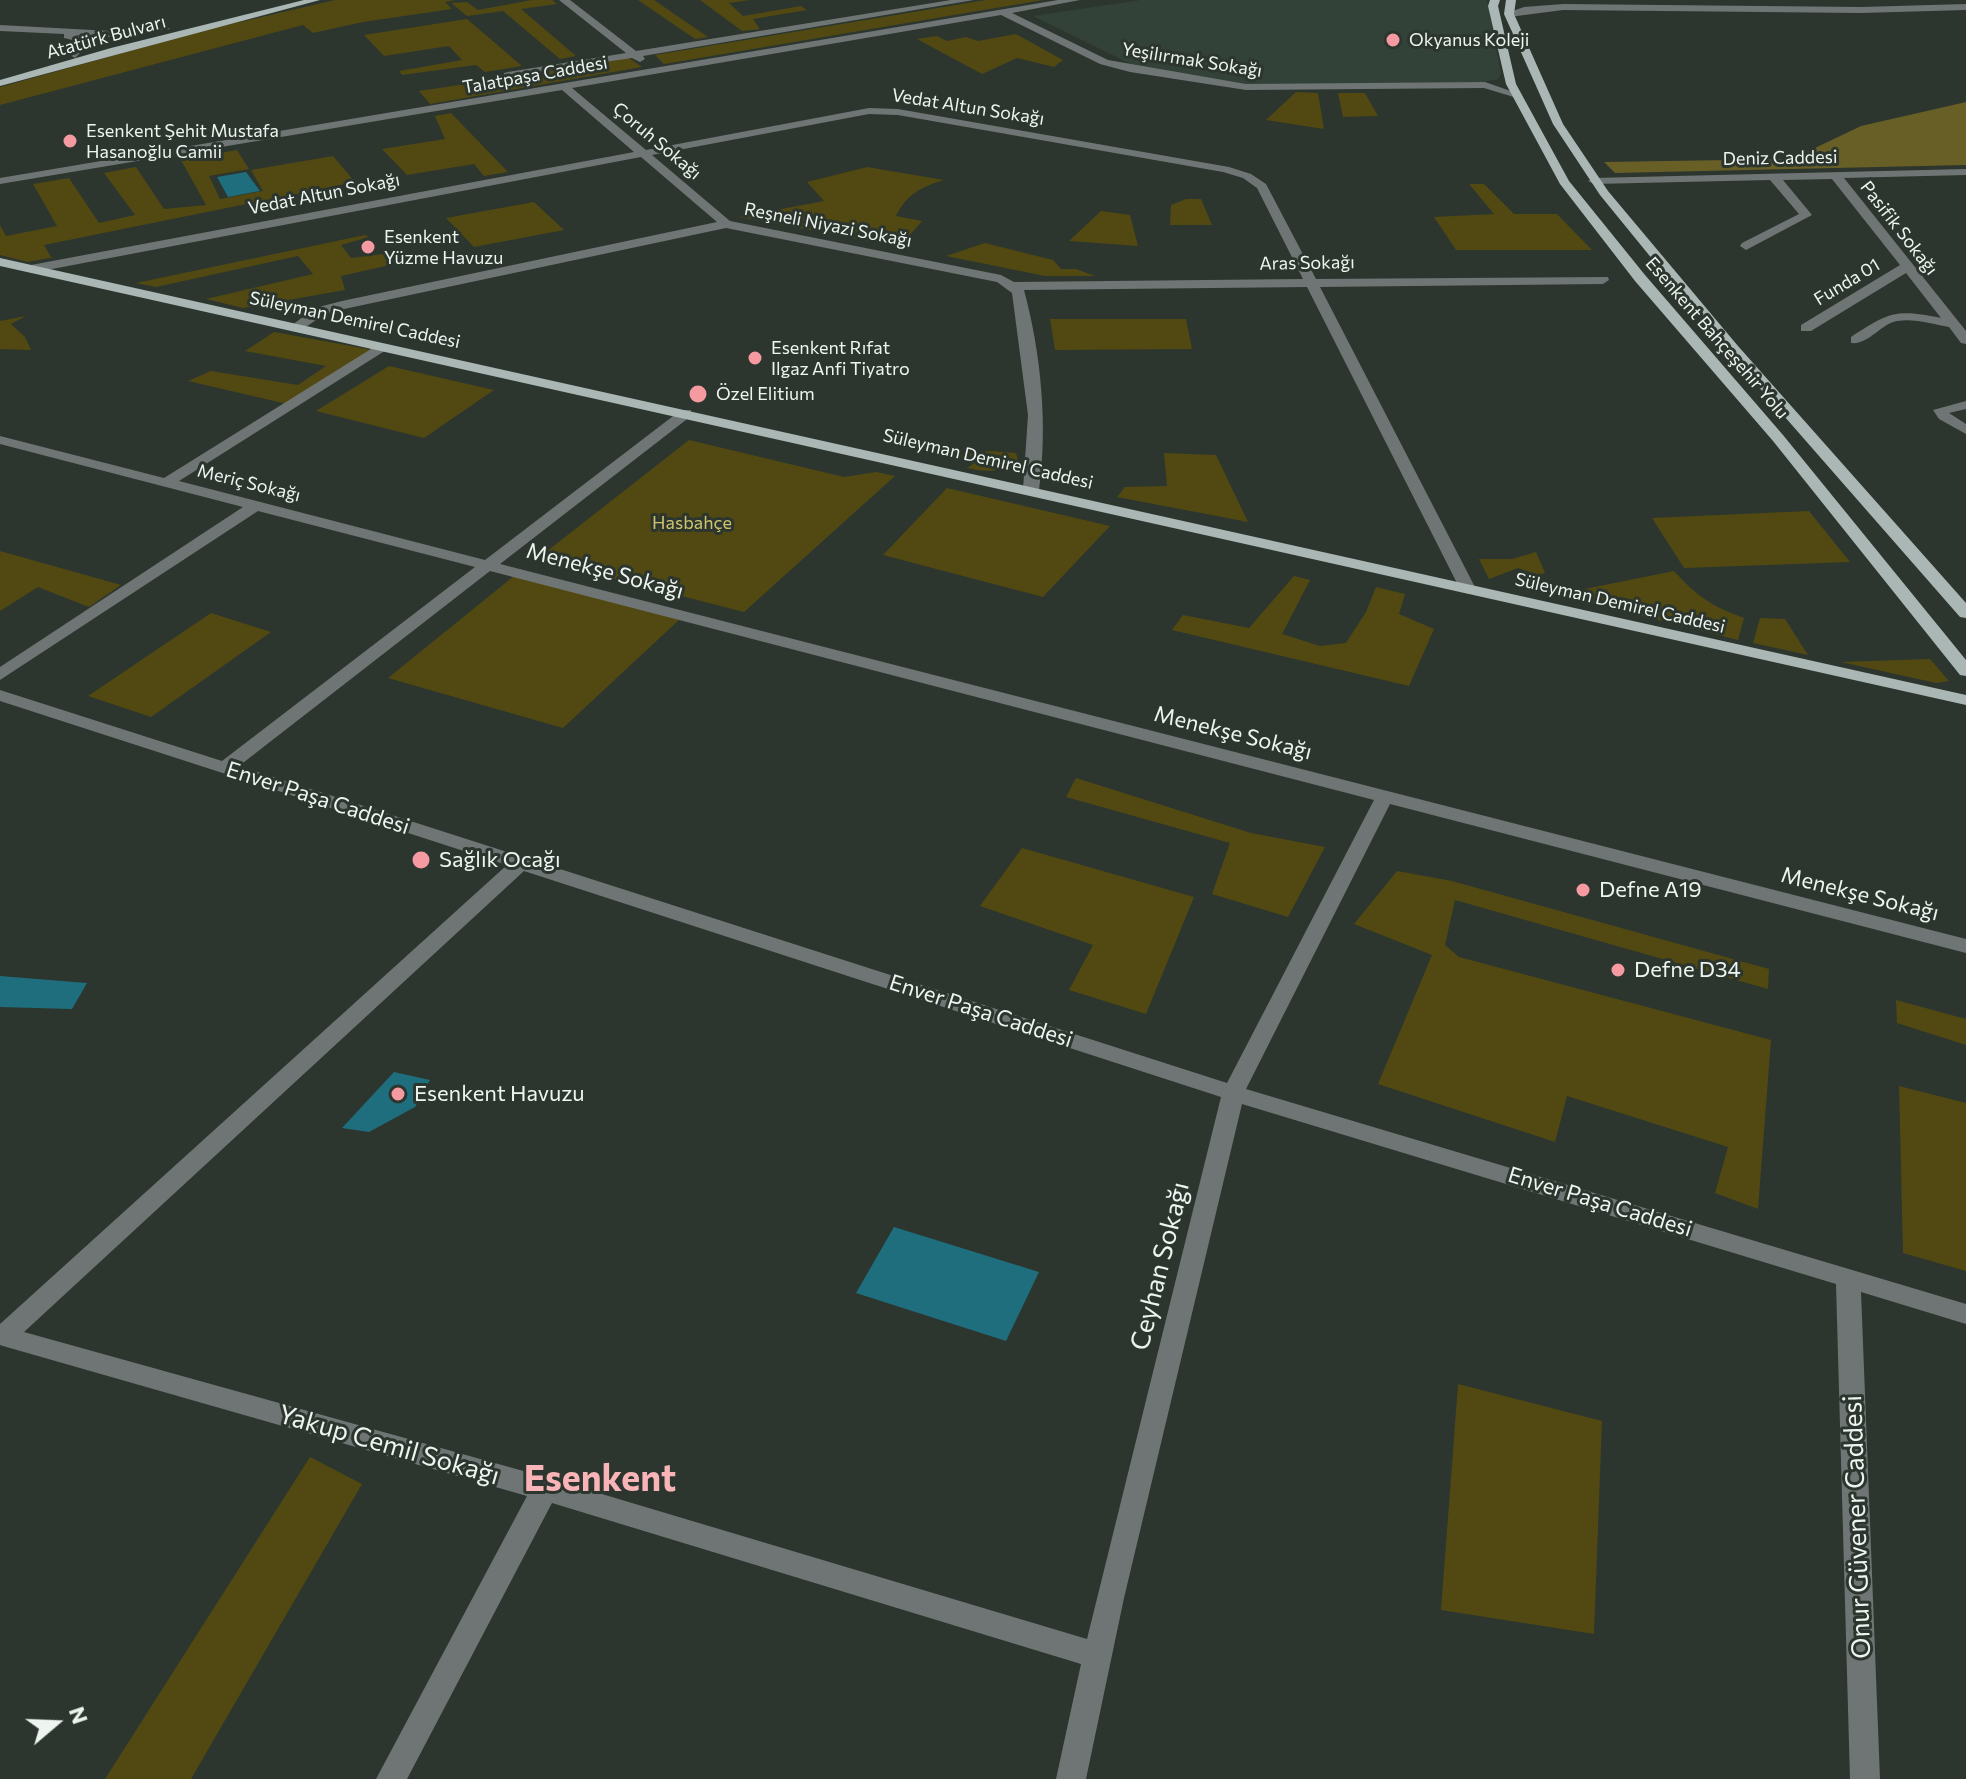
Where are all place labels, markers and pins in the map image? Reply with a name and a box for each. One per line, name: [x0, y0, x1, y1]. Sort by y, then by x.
place label: Okyanus Koleji: [1409, 29, 1529, 51]
marker: Okyanus Koleji: [1384, 31, 1402, 49]
place label: Esenkent Şehit Mustafa Hasanoğlu Camii: [86, 120, 279, 162]
marker: Esenkent Şehit Mustafa Hasanoğlu Camii: [61, 132, 79, 150]
place label: Esenkent Yüzme Havuzu: [384, 226, 503, 268]
marker: Esenkent Yüzme Havuzu: [359, 238, 377, 256]
place label: Esenkent Rıfat Ilgaz Anfi Tiyatro: [771, 337, 910, 380]
marker: Esenkent Rıfat Ilgaz Anfi Tiyatro: [746, 349, 764, 367]
marker: Özel Elitium: [687, 383, 709, 405]
place label: Özel Elitium: [716, 383, 815, 405]
place label: Sağlık Ocağı: [439, 847, 561, 873]
marker: Sağlık Ocağı: [410, 849, 432, 871]
place label: Defne A19: [1599, 877, 1702, 903]
marker: Defne A19: [1574, 881, 1592, 899]
place label: Defne D34: [1634, 957, 1741, 983]
marker: Defne D34: [1609, 961, 1627, 979]
place label: Esenkent Havuzu: [414, 1081, 585, 1107]
marker: Esenkent Havuzu: [389, 1085, 407, 1103]

